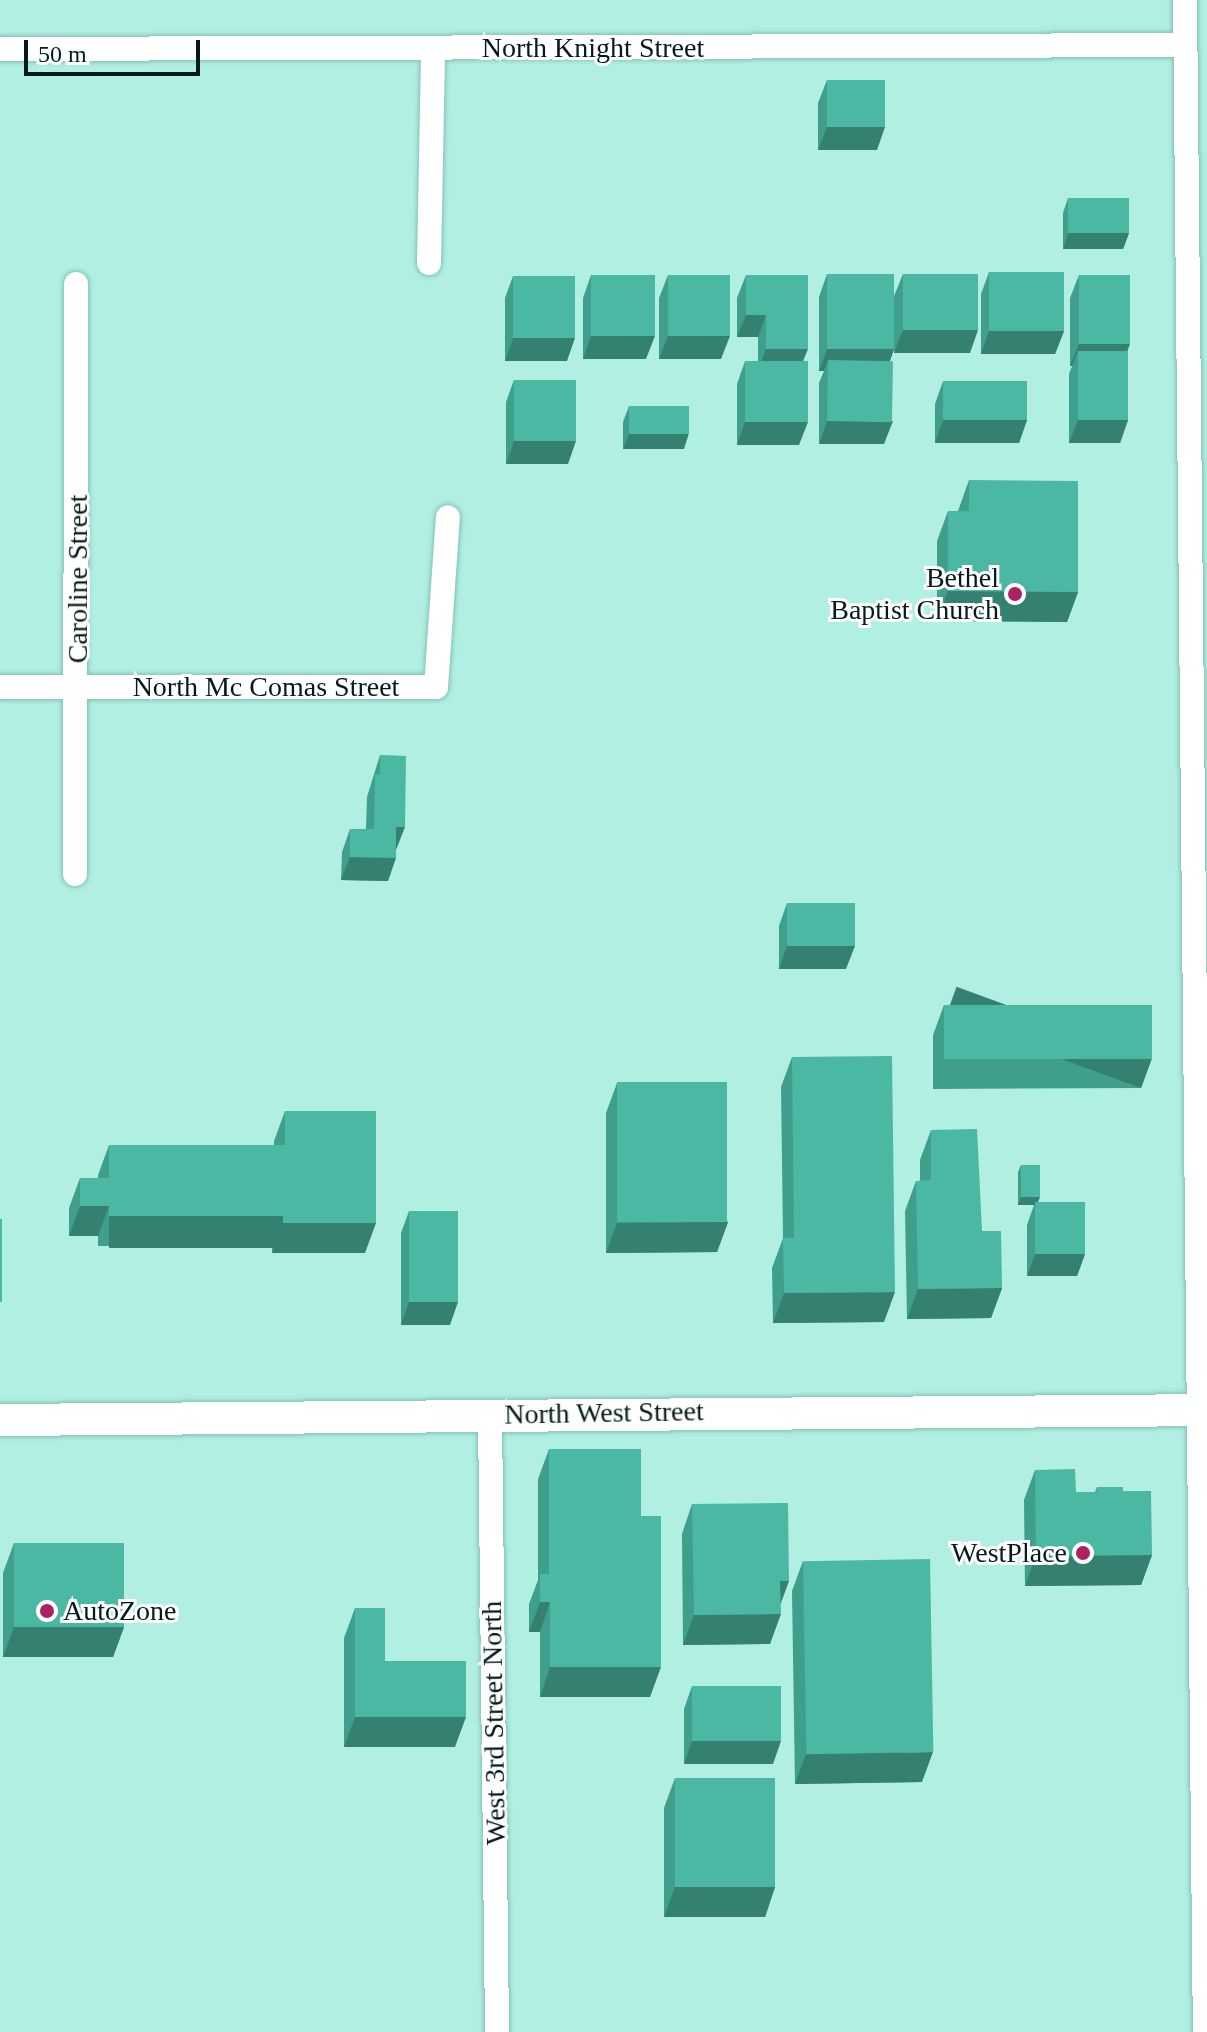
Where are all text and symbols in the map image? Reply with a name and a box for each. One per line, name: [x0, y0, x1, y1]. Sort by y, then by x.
scale bar: [28, 24, 204, 74]
street label: North Knight Street: [482, 31, 704, 65]
text: 50 m: [38, 41, 87, 67]
street label: Caroline Street: [61, 495, 95, 663]
place label: Bethel Baptist Church: [830, 561, 999, 627]
marker: Bethel Baptist Church: [1006, 585, 1024, 603]
street label: North Mc Comas Street: [133, 670, 399, 704]
street label: North West Street: [504, 1394, 704, 1432]
place label: WestPlace: [951, 1536, 1067, 1570]
marker: WestPlace: [1074, 1544, 1092, 1562]
place label: AutoZone: [63, 1594, 177, 1628]
street label: West 3rd Street North: [475, 1601, 513, 1845]
marker: AutoZone: [38, 1602, 56, 1620]

